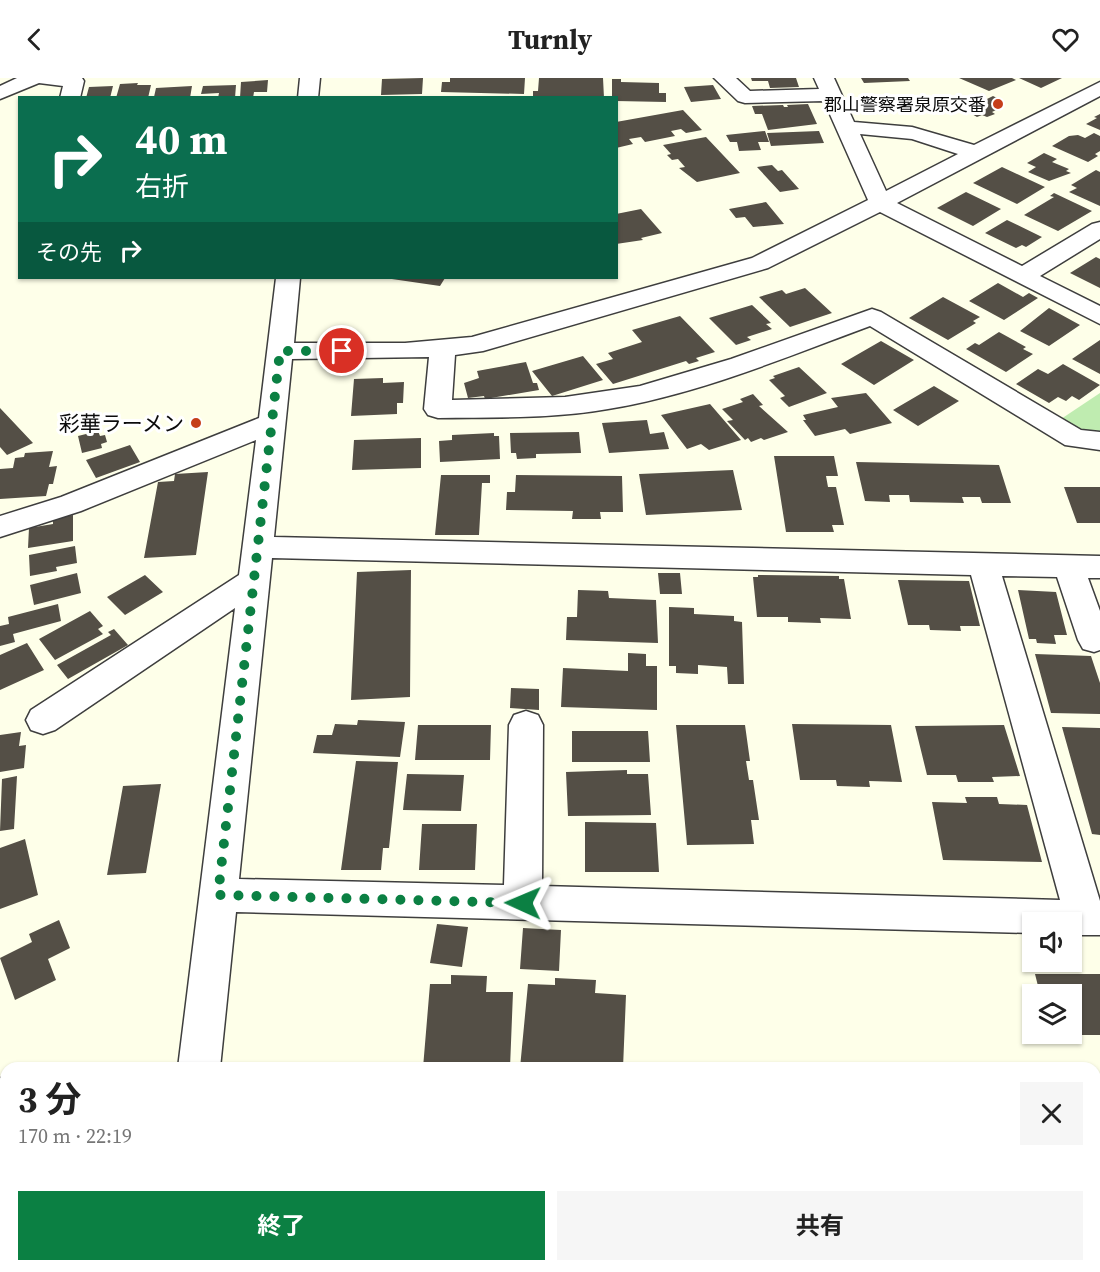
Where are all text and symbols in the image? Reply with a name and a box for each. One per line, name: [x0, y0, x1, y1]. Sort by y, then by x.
text: Turnly: [508, 21, 592, 58]
icon: back: [18, 23, 51, 56]
icon: heart: [1049, 23, 1082, 56]
place label: 郡山警察署泉原交番: [824, 92, 986, 117]
marker: 郡山警察署泉原交番: [991, 97, 1005, 111]
text: 40 m: [135, 110, 228, 168]
icon: right: [36, 120, 114, 198]
text: 右折: [135, 168, 189, 205]
icon: right: [114, 234, 147, 267]
text: その先: [36, 237, 102, 267]
pin: [316, 325, 367, 376]
icon: arrive: [325, 334, 358, 367]
place label: 彩華ラーメン: [59, 409, 184, 438]
marker: 彩華ラーメン: [189, 416, 203, 430]
position arrow: [491, 871, 555, 935]
map controls: [1022, 912, 1082, 1044]
button: sound: [1022, 912, 1082, 972]
button: layers: [1022, 984, 1082, 1044]
text: 3 分: [18, 1075, 81, 1124]
button: close: [1020, 1082, 1083, 1145]
text: 170 m · 22:19: [18, 1122, 132, 1150]
button: 終了: [18, 1191, 545, 1260]
button: 共有: [557, 1191, 1083, 1260]

